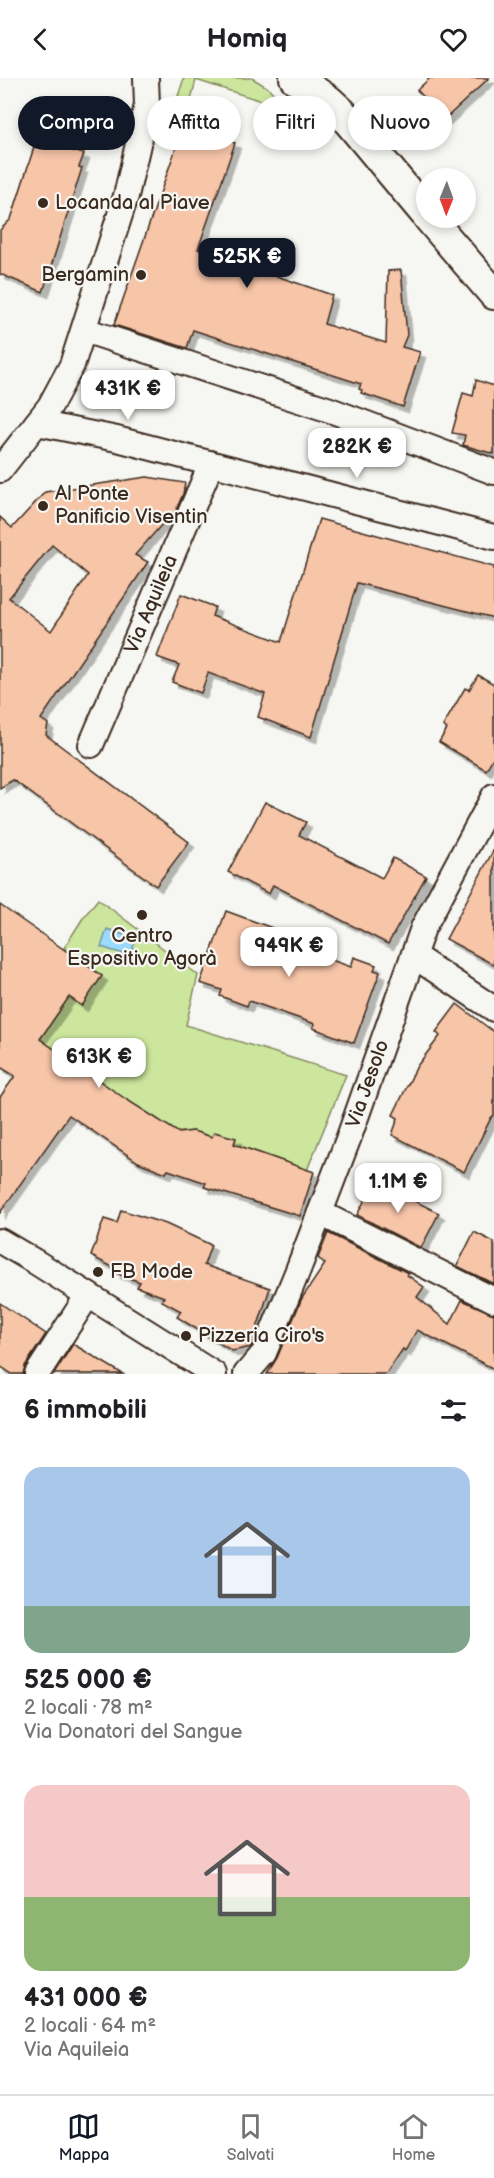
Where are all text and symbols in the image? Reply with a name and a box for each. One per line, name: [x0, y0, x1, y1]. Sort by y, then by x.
icon: back: [24, 23, 57, 56]
text: Homiq: [207, 23, 287, 55]
icon: heart: [437, 23, 470, 56]
chip: Compra: [18, 96, 135, 150]
chip: Affitta: [147, 96, 241, 150]
chip: Filtri: [253, 96, 336, 150]
chip: Nuovo: [348, 96, 452, 150]
north arrow: [416, 168, 476, 228]
map controls: [416, 168, 476, 228]
place label: Locanda al Piave: [55, 191, 210, 215]
marker: Locanda al Piave: [36, 196, 50, 210]
pin: 525K €: [198, 238, 296, 289]
text: 525K €: [212, 245, 282, 269]
place label: Bergamin: [41, 263, 129, 287]
marker: Bergamin: [134, 268, 148, 282]
pin: 431K €: [79, 370, 177, 421]
text: 431K €: [95, 377, 161, 401]
pin: 282K €: [308, 428, 406, 479]
text: 282K €: [322, 435, 392, 459]
place label: Al Ponte Panificio Visentin: [55, 482, 207, 529]
marker: Al Ponte Panificio Visentin: [36, 499, 50, 513]
street label: Via Aquileia: [119, 551, 183, 657]
marker: Centro Espositivo Agorà: [135, 908, 149, 922]
place label: Centro Espositivo Agorà: [67, 924, 217, 971]
pin: 949K €: [240, 927, 338, 978]
text: 949K €: [254, 934, 324, 958]
street label: Via Jesolo: [341, 1037, 394, 1131]
pin: 613K €: [50, 1038, 148, 1089]
text: 613K €: [66, 1045, 132, 1069]
pin: 1.1M €: [349, 1163, 447, 1214]
text: 1.1M €: [369, 1170, 427, 1194]
place label: FB Mode: [110, 1260, 193, 1284]
marker: FB Mode: [91, 1265, 105, 1279]
place label: Pizzeria Ciro's: [198, 1324, 324, 1348]
marker: Pizzeria Ciro's: [179, 1329, 193, 1343]
icon: filters: [437, 1394, 470, 1427]
text: 6 immobili: [24, 1395, 147, 1426]
icon: home: [193, 1506, 301, 1614]
text: 525 000 €: [24, 1665, 152, 1696]
text: 2 locali · 78 m²: [24, 1696, 153, 1720]
text: Via Donatori del Sangue: [24, 1720, 242, 1744]
icon: home: [193, 1824, 301, 1932]
text: 431 000 €: [24, 1983, 148, 2014]
text: 2 locali · 64 m²: [24, 2014, 156, 2038]
text: Via Aquileia: [24, 2038, 129, 2062]
tab: Mappa: [59, 2110, 109, 2165]
tab: Salvati: [227, 2110, 274, 2165]
tab: Home: [392, 2110, 435, 2165]

